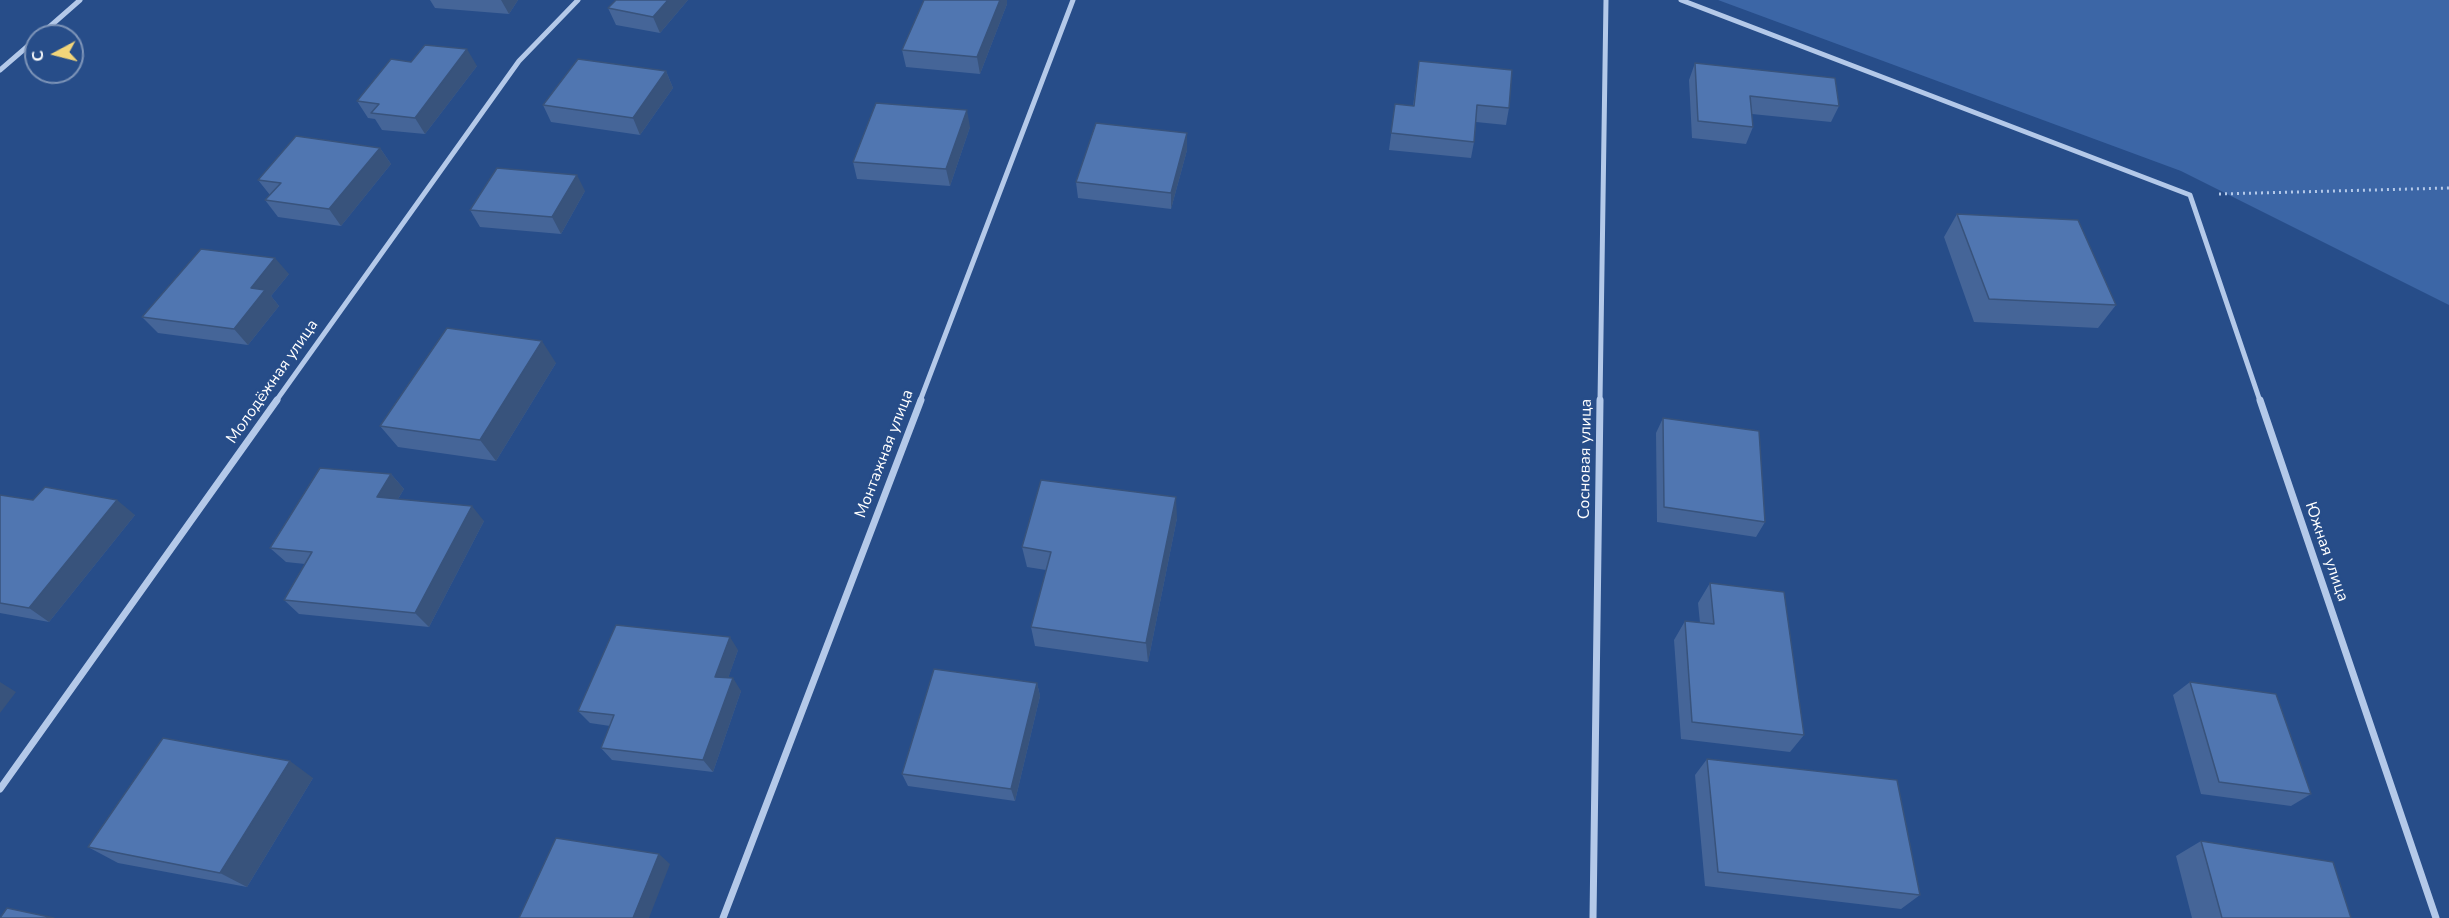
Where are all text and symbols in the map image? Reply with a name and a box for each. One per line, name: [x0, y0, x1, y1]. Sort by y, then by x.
north arrow: [24, 24, 84, 84]
text: С: [27, 49, 50, 63]
street label: Молодёжная улица: [223, 316, 323, 448]
street label: Монтажная улица: [852, 387, 918, 521]
street label: Сосновая улица: [1575, 399, 1597, 519]
street label: Южная улица: [2300, 500, 2352, 604]

